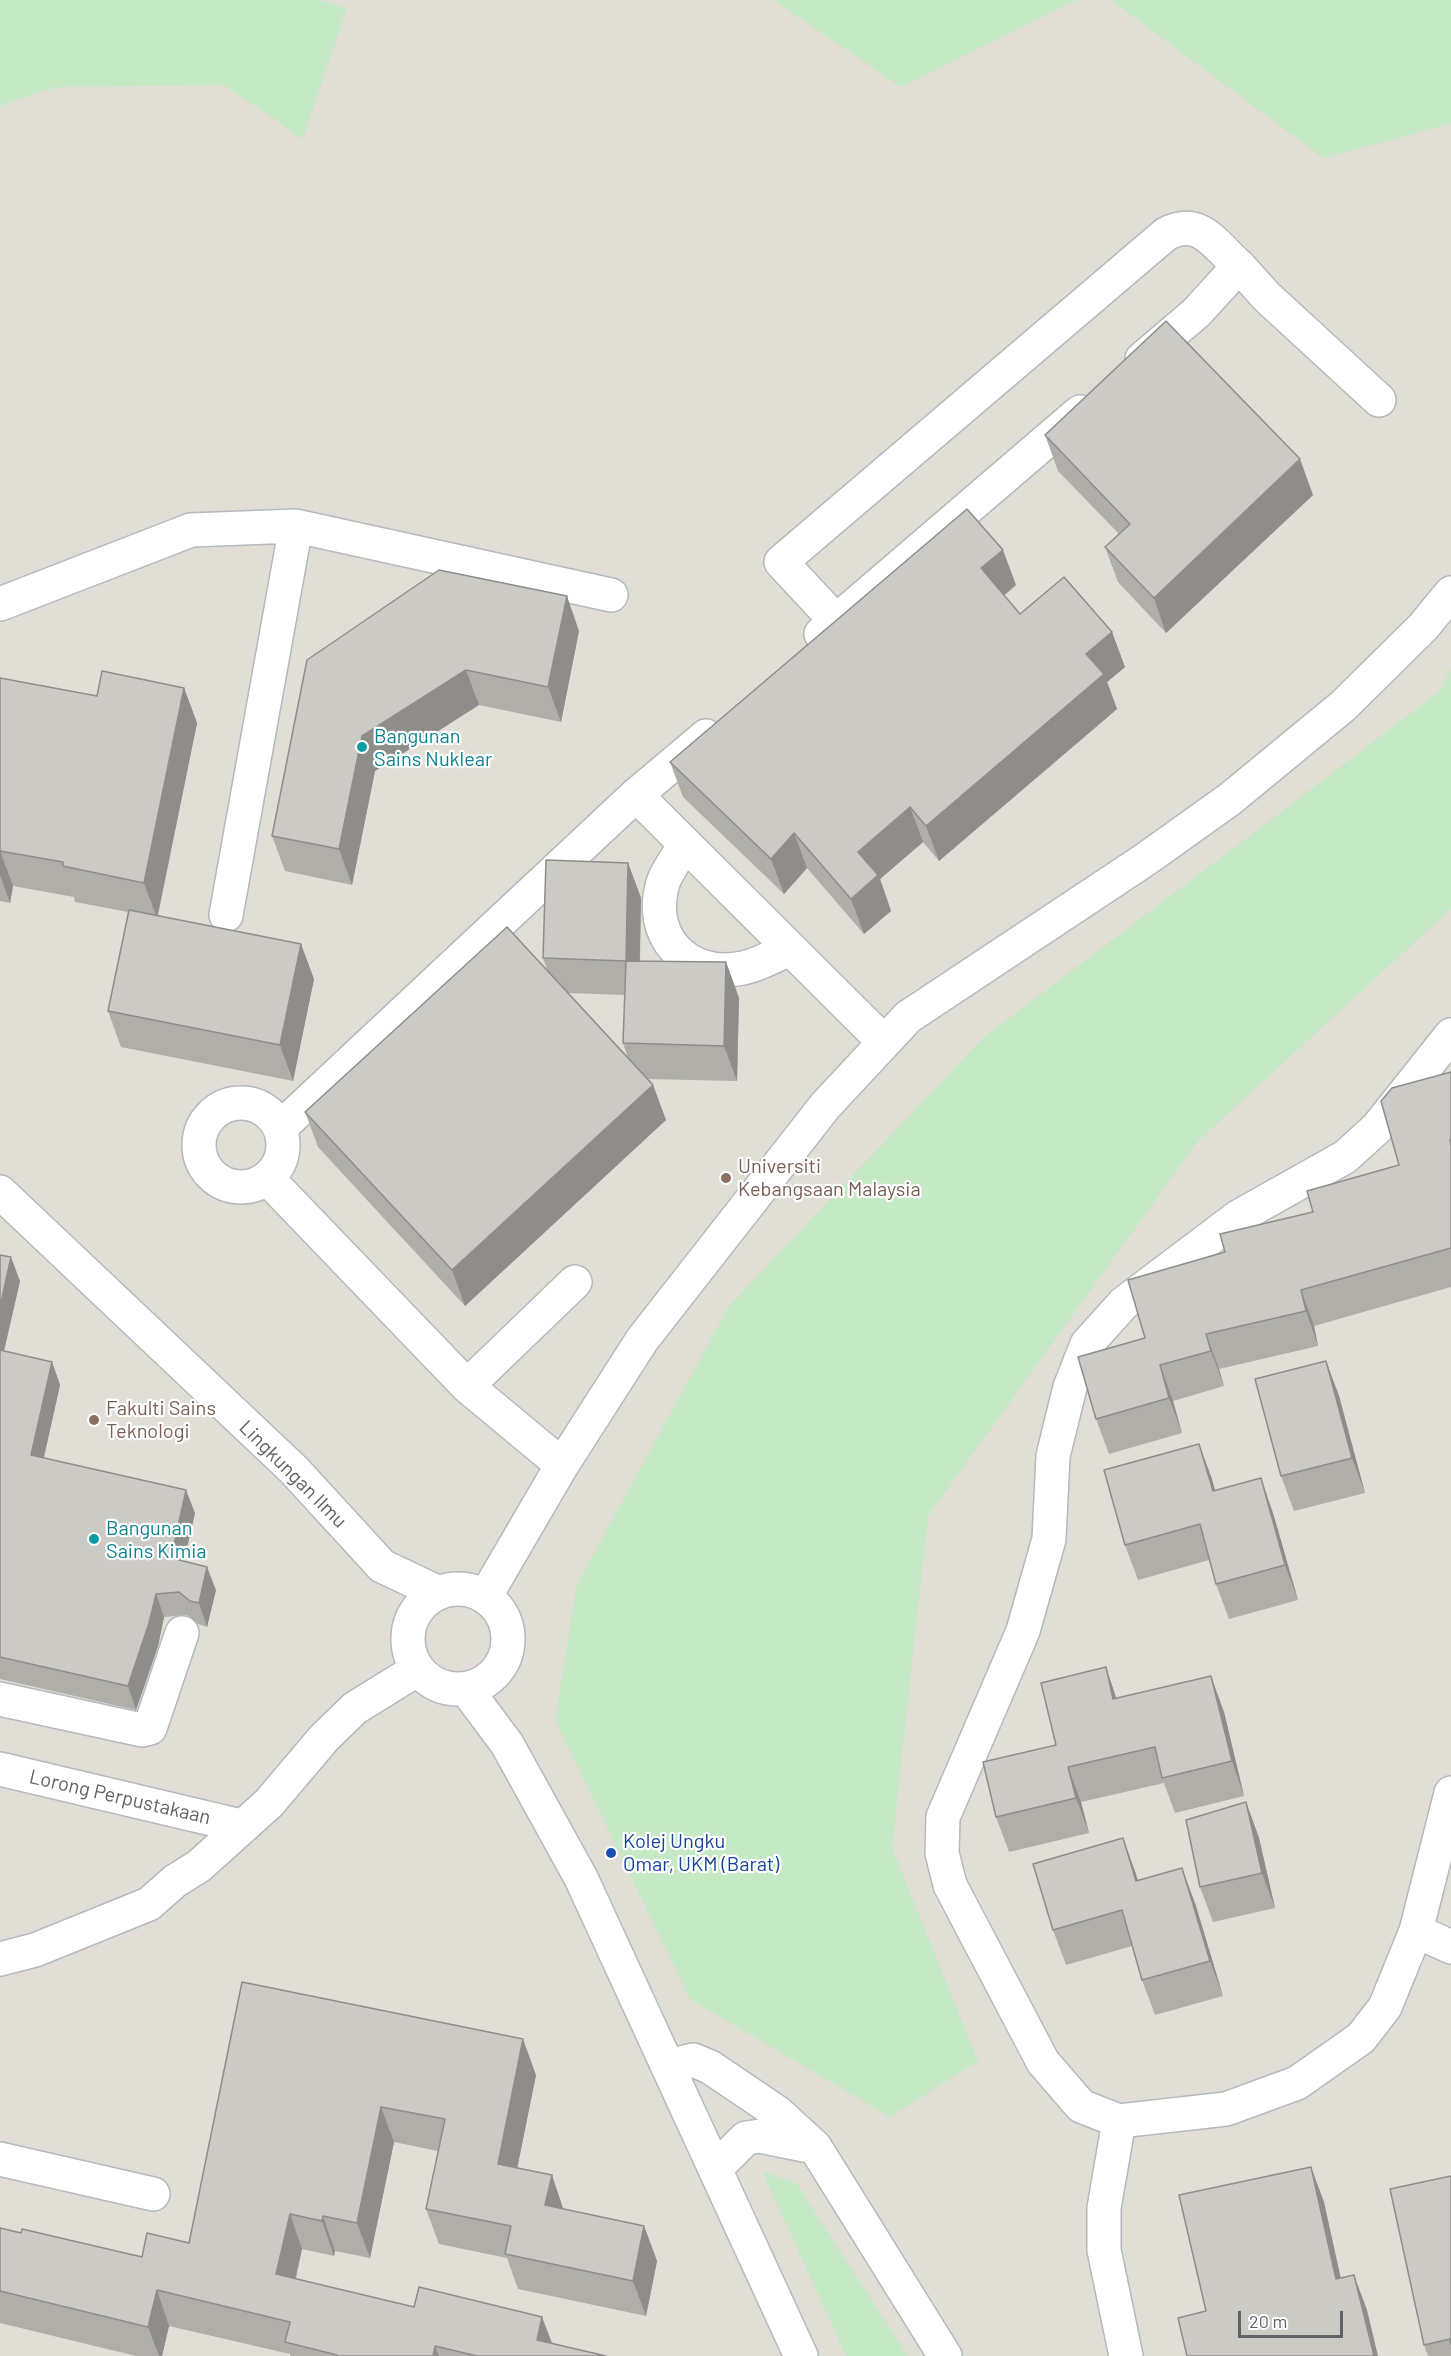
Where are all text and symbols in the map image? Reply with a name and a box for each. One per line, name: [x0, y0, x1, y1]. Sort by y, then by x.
place label: Bangunan Sains Nuklear: [374, 724, 492, 771]
marker: Bangunan Sains Nuklear: [355, 740, 369, 754]
place label: Universiti Kebangsaan Malaysia: [738, 1154, 921, 1201]
marker: Universiti Kebangsaan Malaysia: [719, 1171, 733, 1185]
place label: Fakulti Sains Teknologi: [106, 1396, 216, 1443]
marker: Fakulti Sains Teknologi: [87, 1413, 101, 1427]
street label: Lingkungan Ilmu: [234, 1415, 352, 1533]
place label: Bangunan Sains Kimia: [106, 1516, 207, 1563]
marker: Bangunan Sains Kimia: [87, 1532, 101, 1546]
street label: Lorong Perpustakaan: [27, 1764, 213, 1830]
place label: Kolej Ungku Omar, UKM (Barat): [623, 1829, 779, 1876]
marker: Kolej Ungku Omar, UKM (Barat): [604, 1846, 618, 1860]
scale bar: [1241, 2299, 1346, 2337]
text: 20 m: [1249, 2310, 1287, 2332]

